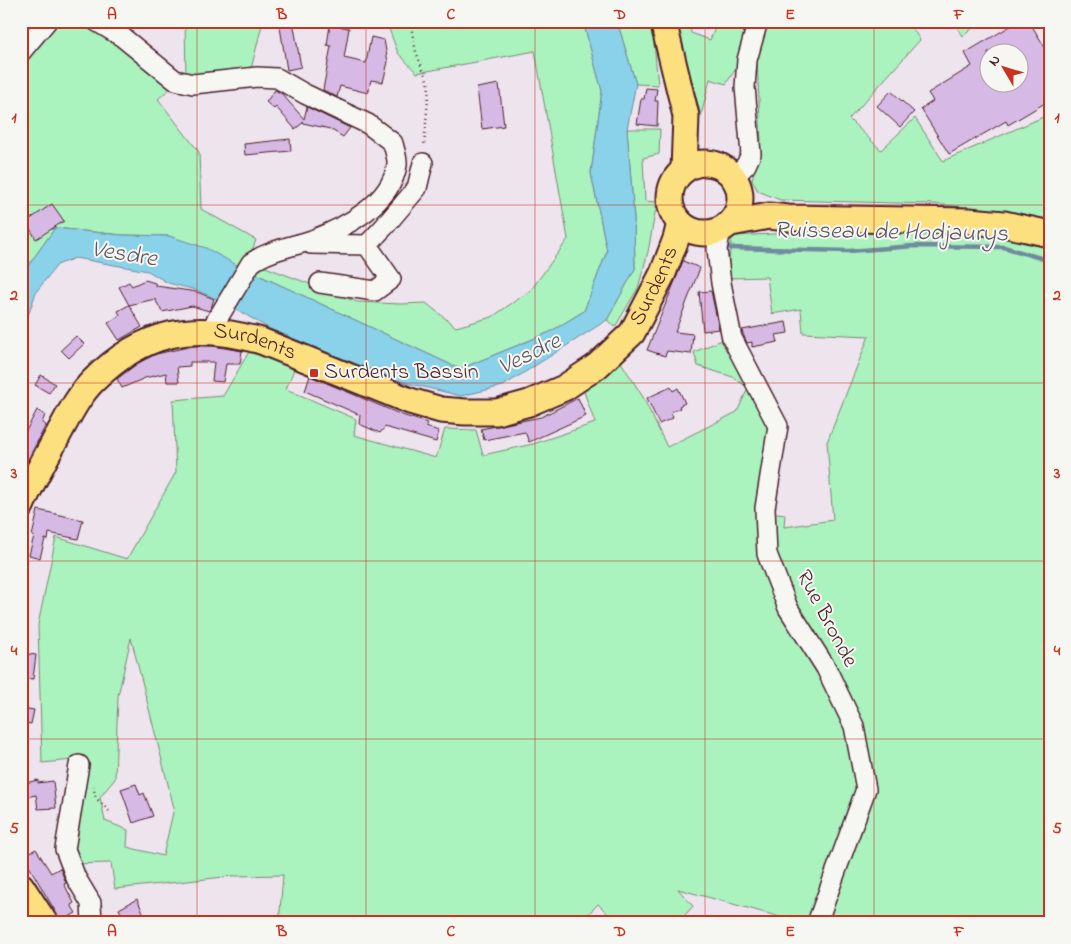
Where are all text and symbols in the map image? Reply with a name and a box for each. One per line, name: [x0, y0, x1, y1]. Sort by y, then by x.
text: A: [107, 3, 117, 27]
text: B: [276, 3, 288, 27]
text: C: [447, 3, 456, 27]
text: D: [613, 3, 626, 27]
text: E: [785, 3, 795, 27]
text: F: [953, 3, 965, 27]
north arrow: [978, 42, 1028, 92]
text: N: [984, 51, 1006, 71]
text: 1: [11, 106, 17, 130]
text: 1: [1054, 106, 1060, 130]
water label: Ruisseau de Hodjaurys: [774, 213, 1009, 253]
water label: Vesdre: [89, 233, 161, 278]
street label: Surdents: [622, 242, 688, 332]
text: 2: [9, 284, 18, 308]
text: 2: [1052, 284, 1061, 308]
street label: Surdents: [212, 316, 301, 370]
water label: Vesdre: [493, 324, 568, 385]
place label: Surdents Bassin: [324, 357, 479, 389]
marker: Surdents Bassin: [308, 367, 320, 379]
text: 3: [10, 462, 18, 486]
text: 3: [1053, 462, 1061, 486]
street label: Rue Bronde: [787, 565, 865, 674]
text: 4: [10, 639, 18, 663]
text: 4: [1053, 639, 1061, 663]
text: 5: [9, 817, 19, 841]
text: 5: [1052, 817, 1062, 841]
text: A: [107, 920, 117, 944]
text: B: [276, 920, 288, 944]
text: C: [447, 920, 456, 944]
text: D: [613, 920, 626, 944]
text: E: [785, 920, 795, 944]
text: F: [953, 920, 965, 944]

